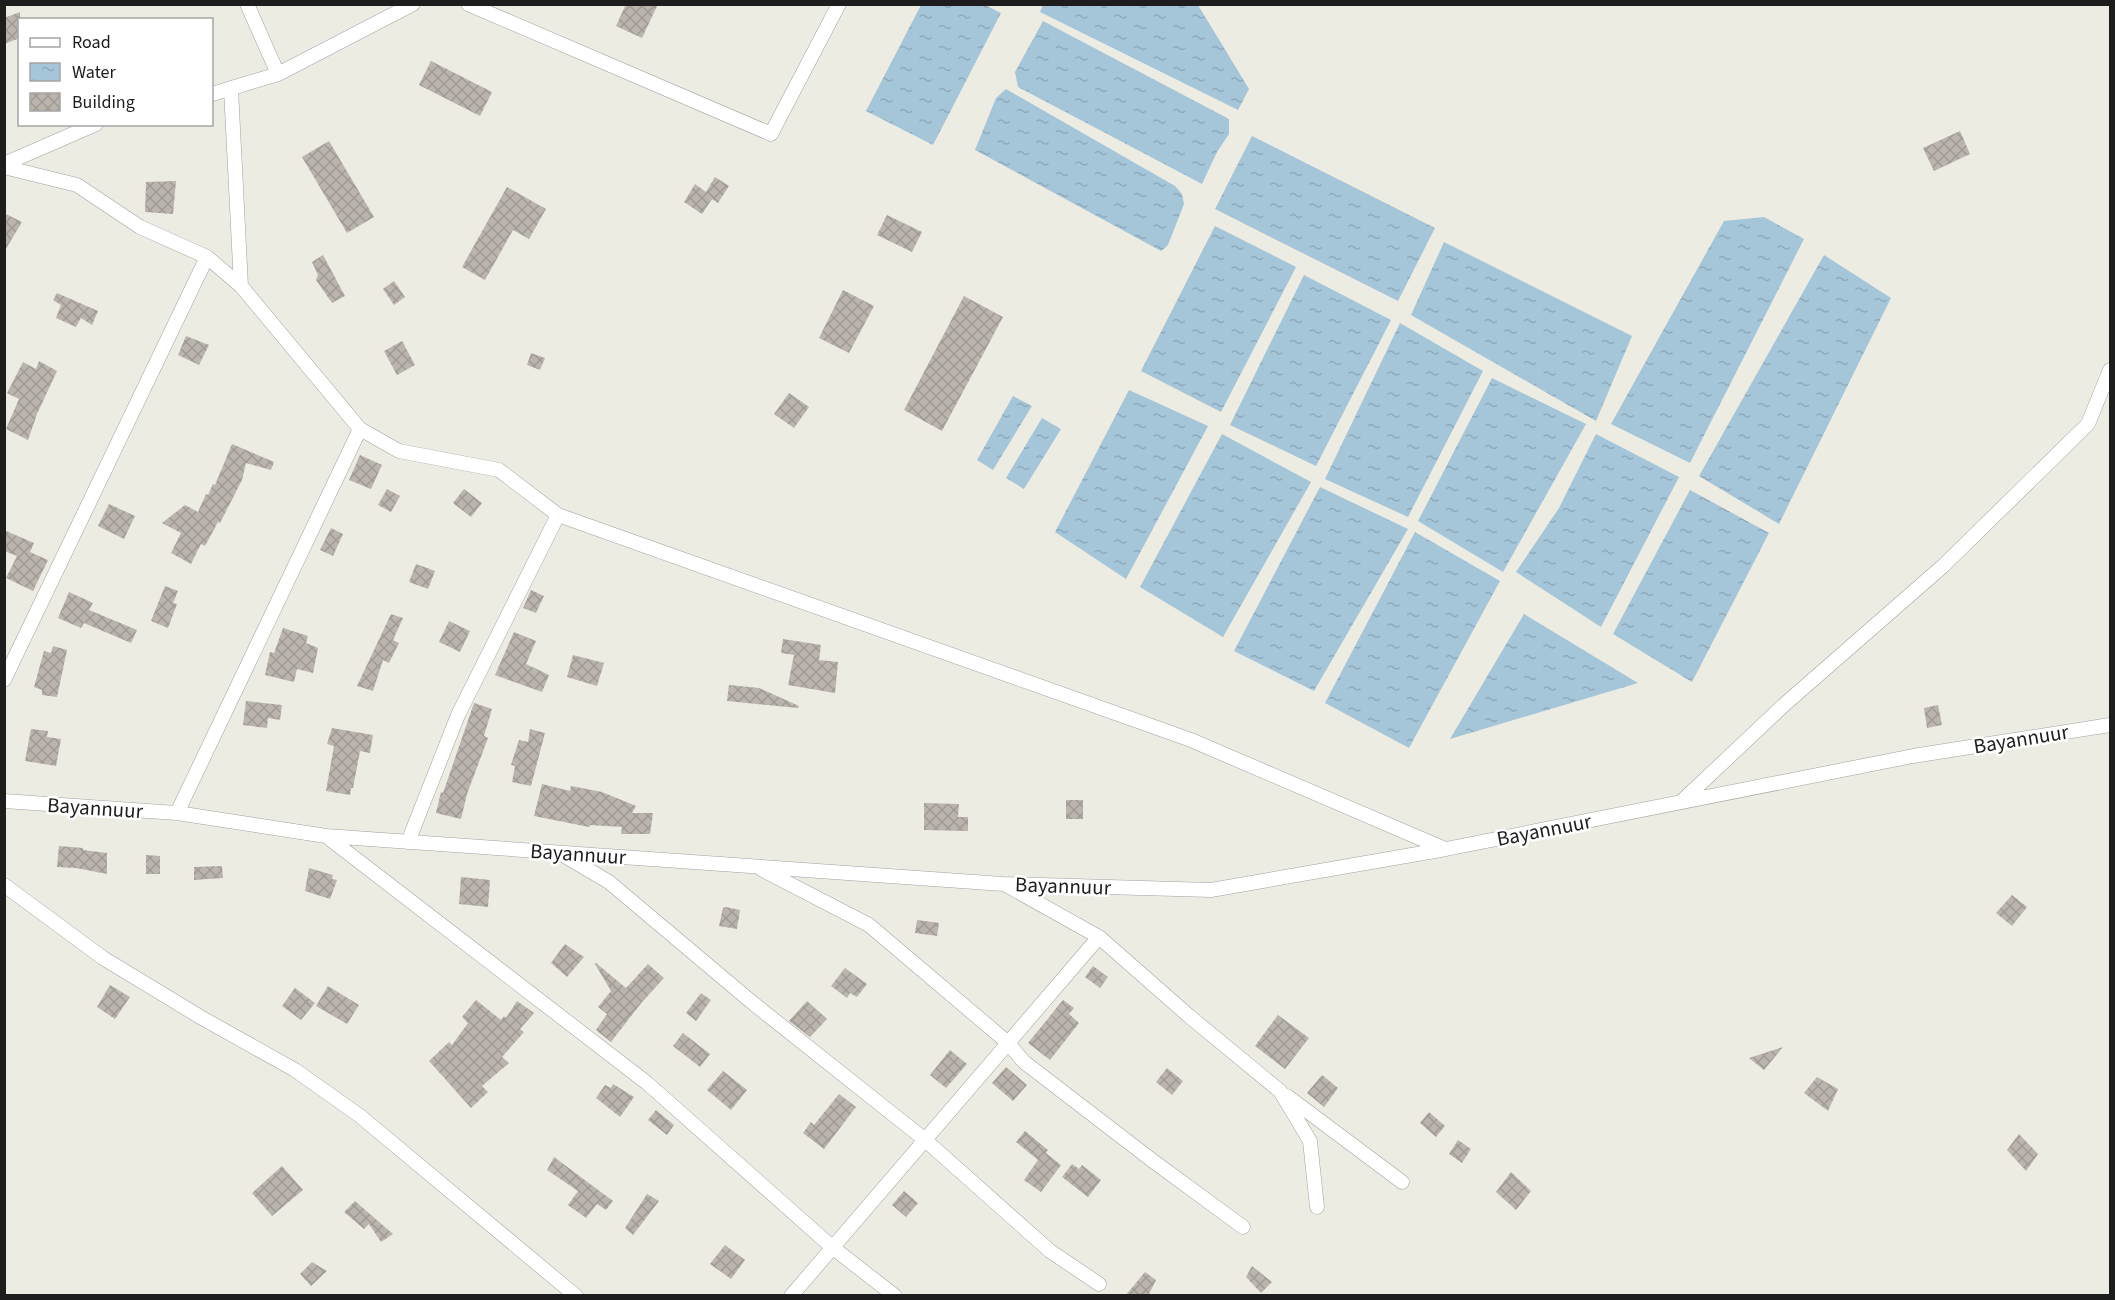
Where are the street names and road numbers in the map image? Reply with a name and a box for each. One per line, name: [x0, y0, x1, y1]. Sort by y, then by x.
street label: Bayannuur: [1971, 717, 2071, 761]
street label: Bayannuur: [46, 790, 145, 826]
street label: Bayannuur: [1494, 806, 1595, 854]
street label: Bayannuur: [529, 836, 628, 872]
street label: Bayannuur: [1014, 869, 1112, 903]

